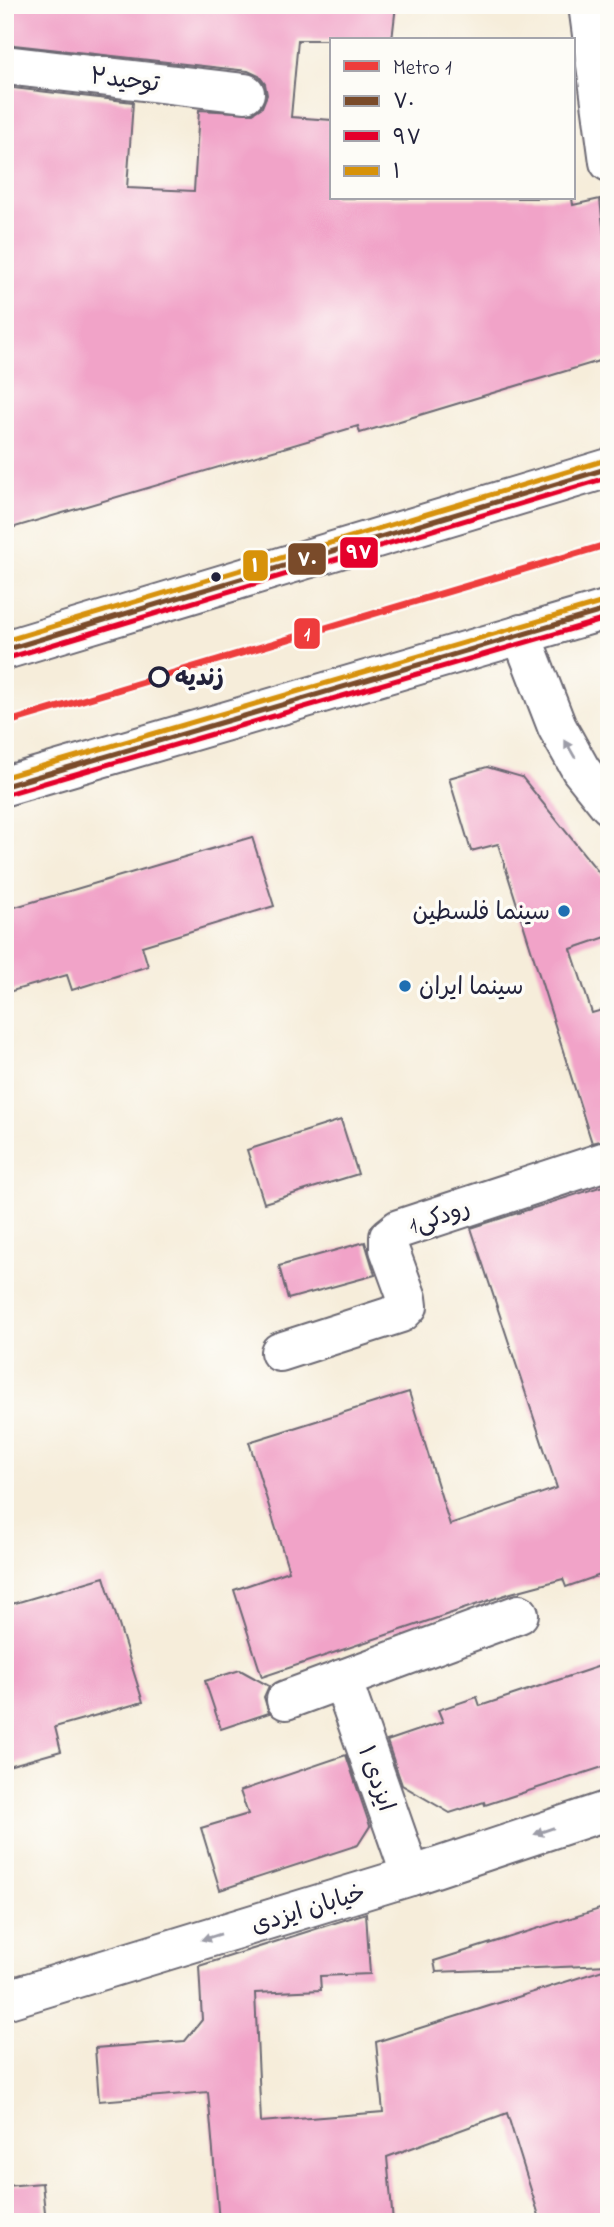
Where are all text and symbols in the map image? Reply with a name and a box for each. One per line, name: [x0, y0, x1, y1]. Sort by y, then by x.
legend: [330, 38, 576, 200]
text: Metro 1: [393, 54, 452, 84]
street label: توحید۲: [88, 60, 162, 103]
text: ۷۰: [393, 88, 415, 118]
text: ۹۷: [393, 124, 421, 154]
text: ۱: [393, 158, 401, 188]
line badge: ۹۷: [339, 536, 379, 569]
text: ۹۷: [346, 541, 372, 568]
line badge: ۷۰: [287, 542, 327, 576]
text: ۷۰: [297, 548, 317, 575]
line badge: ۱: [242, 549, 269, 582]
text: ۱: [252, 554, 258, 581]
unlabelled marker: [209, 570, 223, 584]
line badge: 1: [293, 617, 321, 650]
text: 1: [304, 622, 310, 649]
place label: زندیه: [175, 662, 224, 697]
marker: زندیه: [149, 667, 169, 687]
one-way arrow: [564, 740, 576, 759]
place label: سینما فلسطین: [412, 896, 550, 931]
marker: سینما فلسطین: [556, 903, 572, 919]
place label: سینما ایران: [419, 971, 524, 1006]
marker: سینما ایران: [397, 978, 413, 994]
street label: 1رودکی: [404, 1192, 475, 1245]
street label: ایزدی ۱: [347, 1741, 402, 1816]
one-way arrow: [533, 1826, 554, 1837]
street label: خیابان ایزدی: [247, 1876, 370, 1944]
one-way arrow: [200, 1933, 221, 1943]

